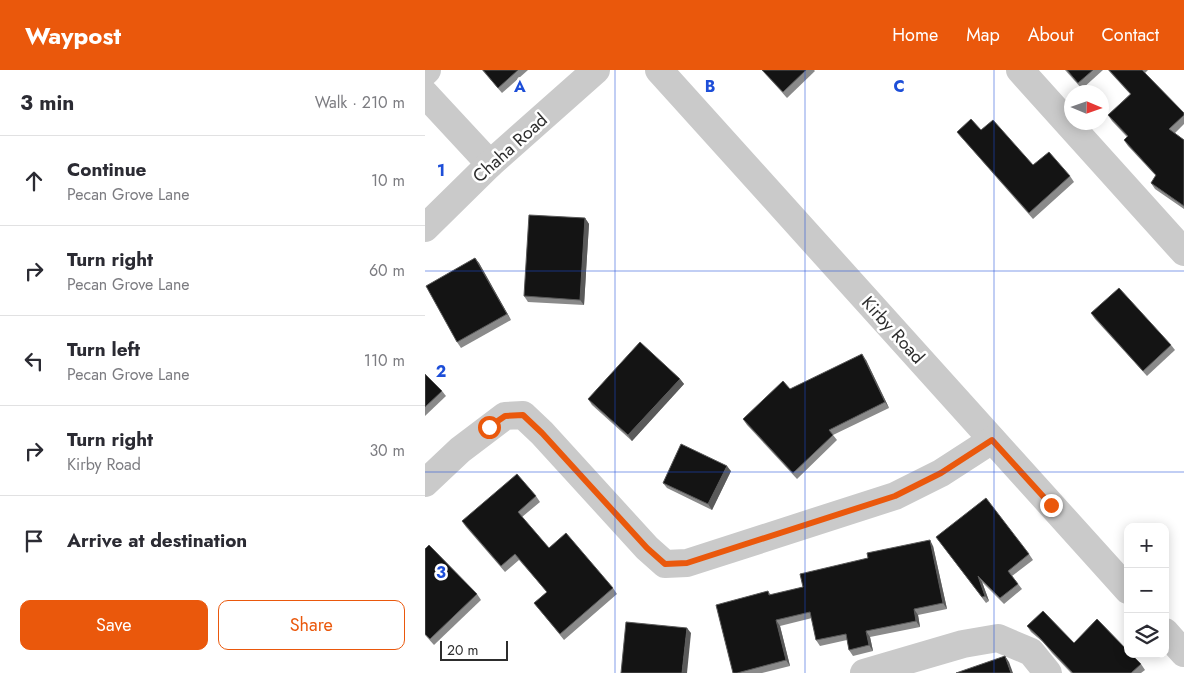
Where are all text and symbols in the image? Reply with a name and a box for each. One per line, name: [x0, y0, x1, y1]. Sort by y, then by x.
text: Waypost: [25, 18, 121, 53]
text: Home: [892, 22, 938, 48]
text: Map: [966, 22, 1000, 48]
text: About: [1028, 22, 1073, 48]
text: Contact: [1101, 22, 1159, 48]
text: A: [513, 75, 526, 98]
text: B: [705, 75, 715, 98]
text: C: [893, 75, 905, 98]
north arrow: [1064, 85, 1109, 130]
text: 3 min: [20, 88, 74, 118]
text: Walk · 210 m: [315, 91, 405, 114]
street label: Chaha Road: [467, 107, 553, 189]
text: Continue: [67, 156, 146, 183]
text: 1: [437, 159, 445, 182]
icon: ahead: [20, 167, 48, 195]
text: 10 m: [371, 169, 405, 192]
text: Pecan Grove Lane: [67, 183, 190, 206]
text: Turn right: [67, 246, 153, 273]
icon: right: [20, 257, 48, 285]
text: 60 m: [369, 259, 405, 282]
text: Pecan Grove Lane: [67, 273, 190, 296]
street label: Kirby Road: [856, 290, 930, 370]
text: Turn left: [67, 336, 140, 363]
icon: left: [20, 347, 48, 375]
text: 110 m: [364, 349, 405, 372]
text: 2: [436, 360, 446, 383]
text: Pecan Grove Lane: [67, 363, 190, 386]
route start: [478, 416, 501, 439]
text: Turn right: [67, 426, 153, 453]
icon: right: [20, 437, 48, 465]
text: 30 m: [369, 439, 405, 462]
text: Kirby Road: [67, 453, 141, 476]
route end: [1040, 494, 1063, 517]
map controls: [1124, 523, 1169, 658]
button: +: [1124, 523, 1169, 568]
icon: arrive: [20, 527, 48, 555]
text: Arrive at destination: [67, 527, 247, 554]
text: 3: [436, 561, 446, 584]
button: −: [1124, 568, 1169, 613]
button: Save: [20, 600, 208, 650]
button: Share: [218, 600, 405, 650]
button: layers: [1124, 613, 1169, 658]
scale bar: [440, 638, 507, 661]
text: 20 m: [447, 640, 479, 660]

